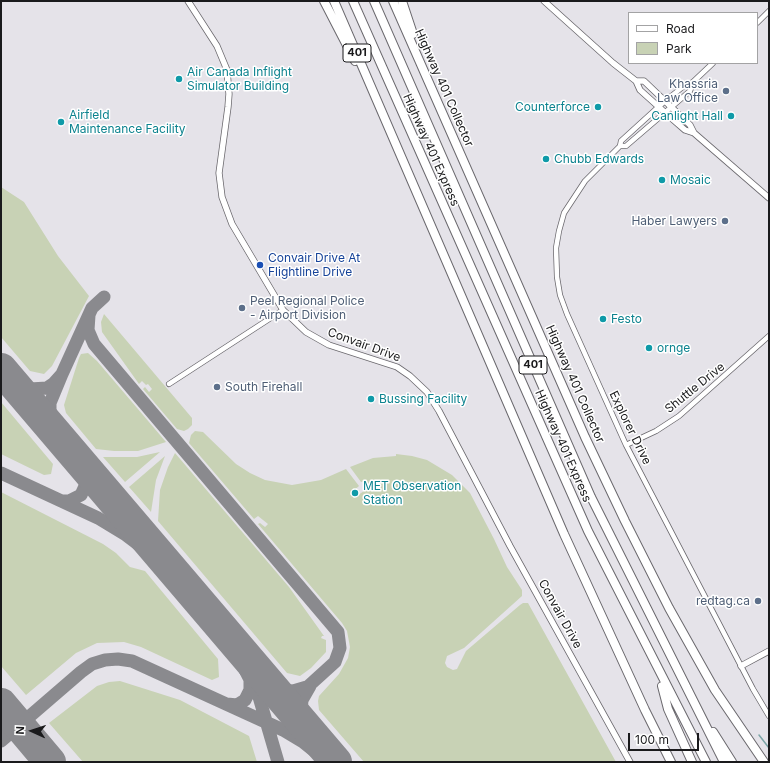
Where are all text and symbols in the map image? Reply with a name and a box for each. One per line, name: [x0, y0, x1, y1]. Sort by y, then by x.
legend: [628, 12, 758, 64]
text: Road: [666, 21, 695, 36]
street label: Highway 401 Collector: [411, 27, 477, 149]
text: Park: [666, 41, 692, 56]
road number: 401: [343, 44, 371, 62]
place label: Air Canada Inflight Simulator Building: [187, 65, 292, 93]
marker: Air Canada Inflight Simulator Building: [174, 74, 184, 84]
place label: Khassria Law Office: [657, 77, 718, 105]
marker: Khassria Law Office: [721, 86, 731, 96]
street label: Highway 401 Express: [400, 92, 462, 208]
place label: Counterforce: [515, 100, 590, 114]
marker: Counterforce: [593, 102, 603, 112]
place label: Airfield Maintenance Facility: [69, 108, 186, 136]
place label: Canlight Hall: [651, 109, 723, 123]
marker: Canlight Hall: [726, 111, 736, 121]
marker: Airfield Maintenance Facility: [56, 117, 66, 127]
place label: Chubb Edwards: [554, 152, 644, 166]
marker: Chubb Edwards: [541, 154, 551, 164]
place label: Mosaic: [670, 173, 711, 187]
marker: Mosaic: [657, 175, 667, 185]
place label: Haber Lawyers: [631, 214, 717, 228]
marker: Haber Lawyers: [720, 216, 730, 226]
place label: Convair Drive At Flightline Drive: [268, 251, 360, 279]
marker: Convair Drive At Flightline Drive: [255, 260, 265, 270]
place label: Peel Regional Police - Airport Division: [250, 294, 364, 322]
marker: Peel Regional Police - Airport Division: [237, 303, 247, 313]
place label: Festo: [611, 312, 642, 326]
marker: Festo: [598, 314, 608, 324]
street label: Highway 401 Collector: [542, 323, 608, 445]
street label: Convair Drive: [325, 325, 403, 365]
place label: ornge: [657, 341, 690, 355]
marker: ornge: [644, 343, 654, 353]
road number: 401: [519, 356, 547, 374]
street label: Shuttle Drive: [662, 360, 728, 416]
place label: South Firehall: [225, 380, 302, 394]
marker: South Firehall: [212, 382, 222, 392]
street label: Highway 401 Express: [532, 388, 594, 504]
street label: Explorer Drive: [606, 389, 654, 467]
place label: Bussing Facility: [379, 392, 467, 406]
marker: Bussing Facility: [366, 394, 376, 404]
place label: MET Observation Station: [363, 479, 461, 507]
marker: MET Observation Station: [350, 488, 360, 498]
street label: Convair Drive: [535, 577, 585, 651]
place label: redtag.ca: [696, 594, 750, 608]
marker: redtag.ca: [753, 596, 763, 606]
north arrow: [12, 711, 52, 751]
scale bar: [630, 725, 701, 751]
text: N: [13, 726, 27, 735]
text: 100 m: [635, 732, 669, 747]

